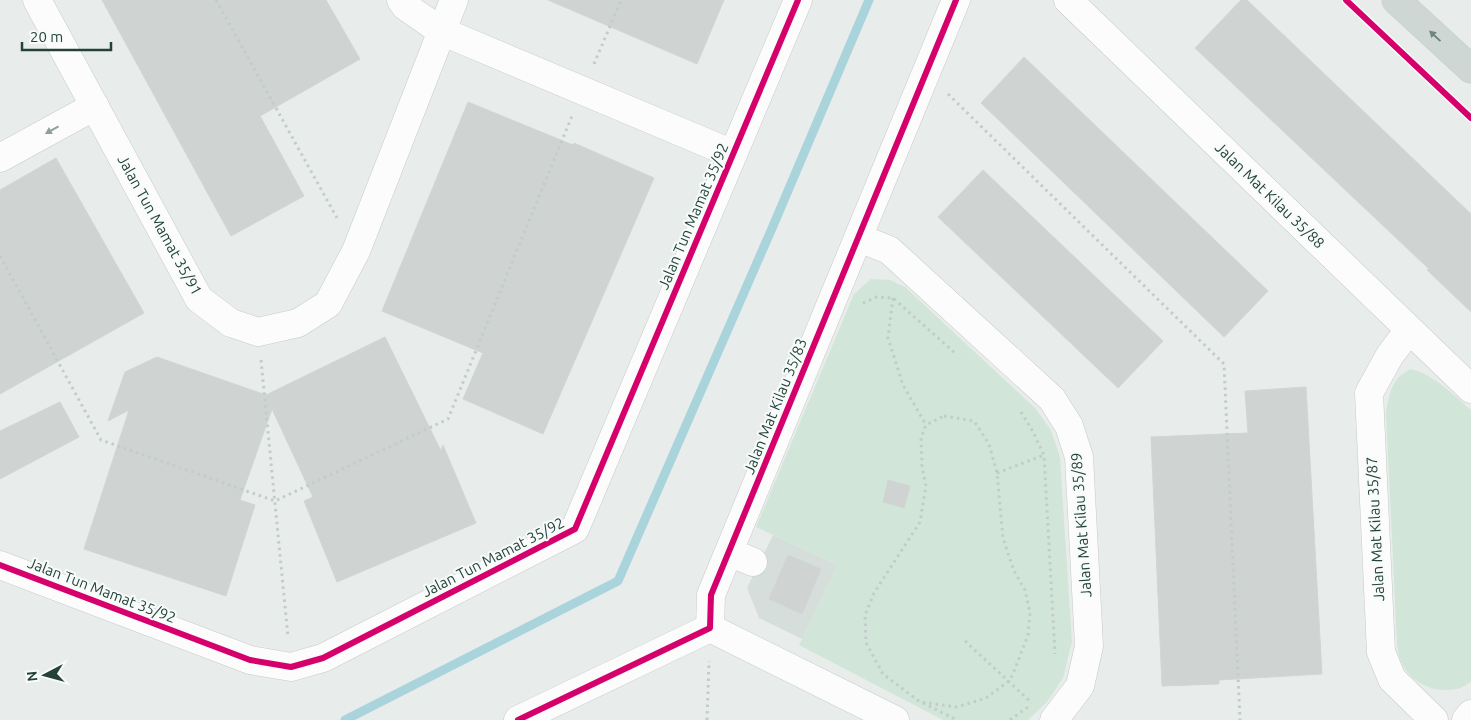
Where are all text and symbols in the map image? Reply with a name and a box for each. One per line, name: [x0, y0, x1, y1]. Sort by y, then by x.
scale bar: [22, 20, 111, 52]
text: 20 m: [30, 28, 63, 45]
one-way arrow: [1430, 30, 1442, 42]
one-way arrow: [44, 126, 59, 134]
street label: Jalan Mat Kilau 35/88: [1212, 139, 1328, 251]
street label: Jalan Tun Mamat 35/92: [654, 140, 732, 292]
street label: Jalan Tun Mamat 35/91: [114, 152, 206, 298]
street label: Jalan Mat Kilau 35/83: [740, 336, 810, 476]
street label: Jalan Mat Kilau 35/89: [1067, 452, 1095, 598]
street label: Jalan Mat Kilau 35/87: [1363, 456, 1387, 602]
street label: Jalan Tun Mamat 35/92: [419, 514, 567, 600]
street label: Jalan Tun Mamat 35/92: [26, 554, 178, 626]
north arrow: [20, 650, 70, 700]
text: N: [24, 670, 41, 682]

